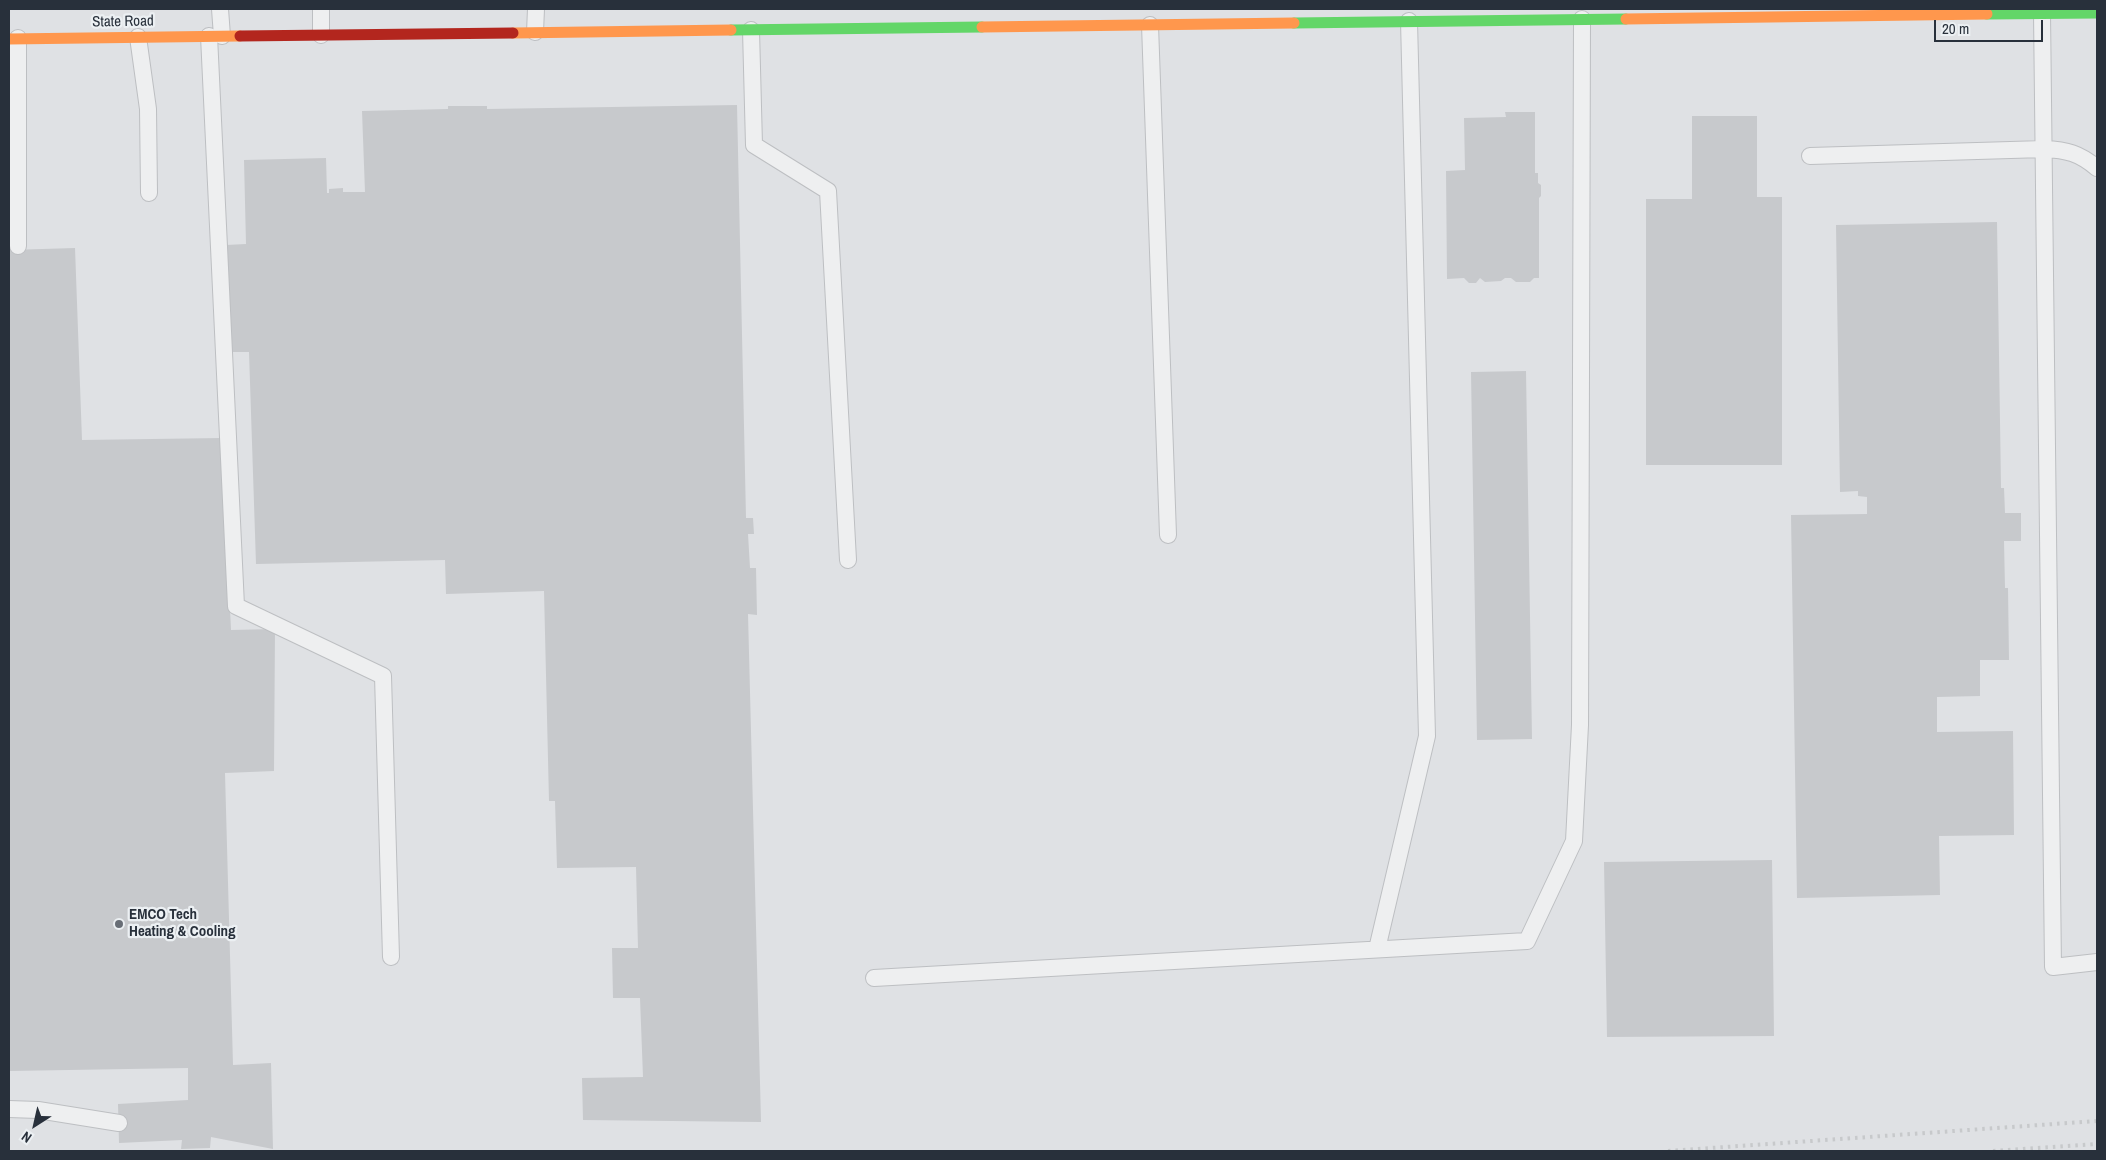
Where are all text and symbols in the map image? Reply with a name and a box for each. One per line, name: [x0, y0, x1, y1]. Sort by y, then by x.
scale bar: [1936, 10, 2045, 42]
street label: State Road: [92, 12, 154, 32]
text: 20 m: [1942, 18, 1969, 39]
place label: EMCO Tech Heating & Cooling: [129, 906, 236, 941]
marker: EMCO Tech Heating & Cooling: [113, 918, 125, 930]
north arrow: [10, 1100, 60, 1150]
text: N: [18, 1128, 35, 1147]

